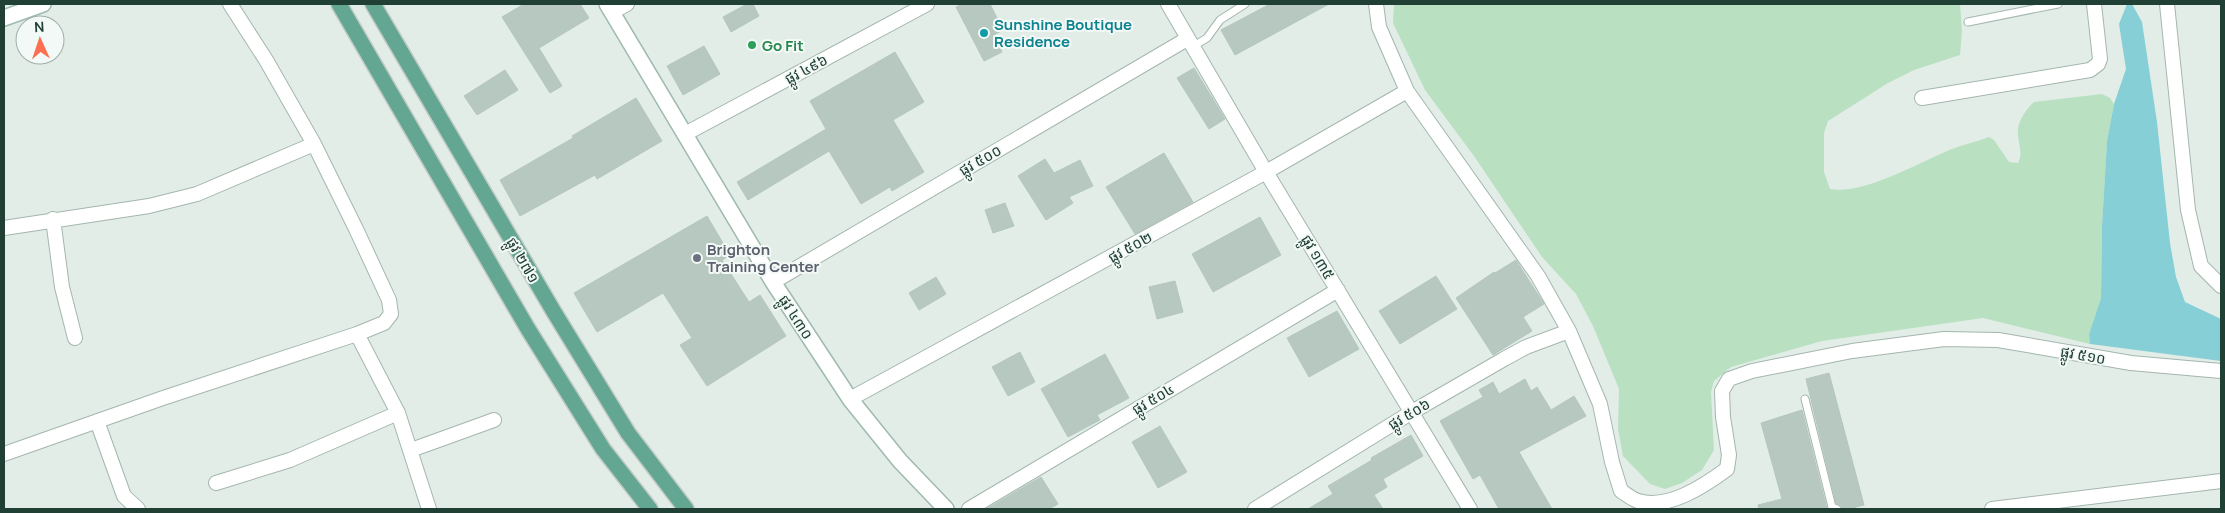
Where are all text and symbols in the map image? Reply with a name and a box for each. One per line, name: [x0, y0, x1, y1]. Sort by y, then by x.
place label: Sunshine Boutique Residence: [994, 14, 1132, 52]
north arrow: [15, 15, 65, 65]
text: N: [34, 17, 45, 36]
marker: Sunshine Boutique Residence: [978, 27, 990, 39]
place label: Go Fit: [762, 35, 804, 56]
marker: Go Fit: [746, 39, 758, 51]
street label: ផ្លូវ ៤៩៦: [781, 49, 833, 92]
street label: ផ្លូវ ៥០០: [955, 139, 1007, 184]
street label: ផ្លូវ ៥០២: [1104, 226, 1158, 271]
street label: ផ្លូវ ១៣៥: [1293, 230, 1340, 285]
street label: ផ្លូវ ២៧១: [498, 233, 545, 289]
place label: Brighton Training Center: [707, 239, 820, 277]
marker: Brighton Training Center: [691, 252, 703, 264]
street label: ផ្លូវ ៤៣០: [771, 291, 818, 345]
street label: ផ្លូវ ៥១០: [2058, 341, 2107, 373]
street label: ផ្លូវ ៥០៤: [1128, 378, 1180, 423]
street label: ផ្លូវ ៥០៦: [1384, 393, 1436, 438]

